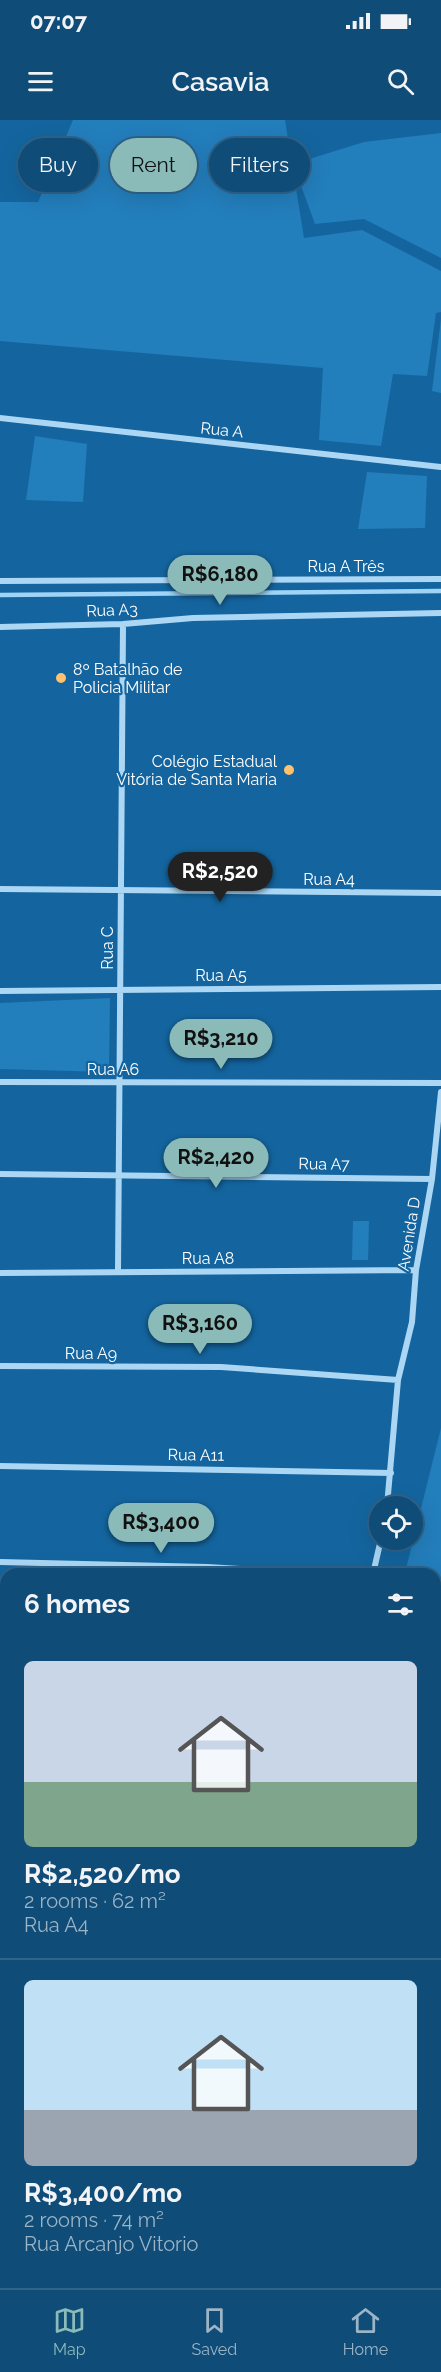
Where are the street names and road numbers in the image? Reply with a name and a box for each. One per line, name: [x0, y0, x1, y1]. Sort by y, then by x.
street label: Rua A: [200, 418, 245, 442]
street label: Rua A Três: [308, 557, 385, 576]
street label: Rua A3: [86, 600, 138, 620]
street label: Rua A4: [303, 870, 355, 889]
street label: Rua C: [98, 926, 117, 970]
street label: Rua A5: [195, 966, 247, 985]
street label: Rua A6: [87, 1060, 139, 1079]
street label: Rua A7: [298, 1154, 350, 1174]
street label: Avenida D: [394, 1196, 424, 1272]
street label: Rua A8: [182, 1249, 234, 1268]
street label: Rua A9: [65, 1344, 117, 1363]
street label: Rua A11: [168, 1445, 225, 1465]

